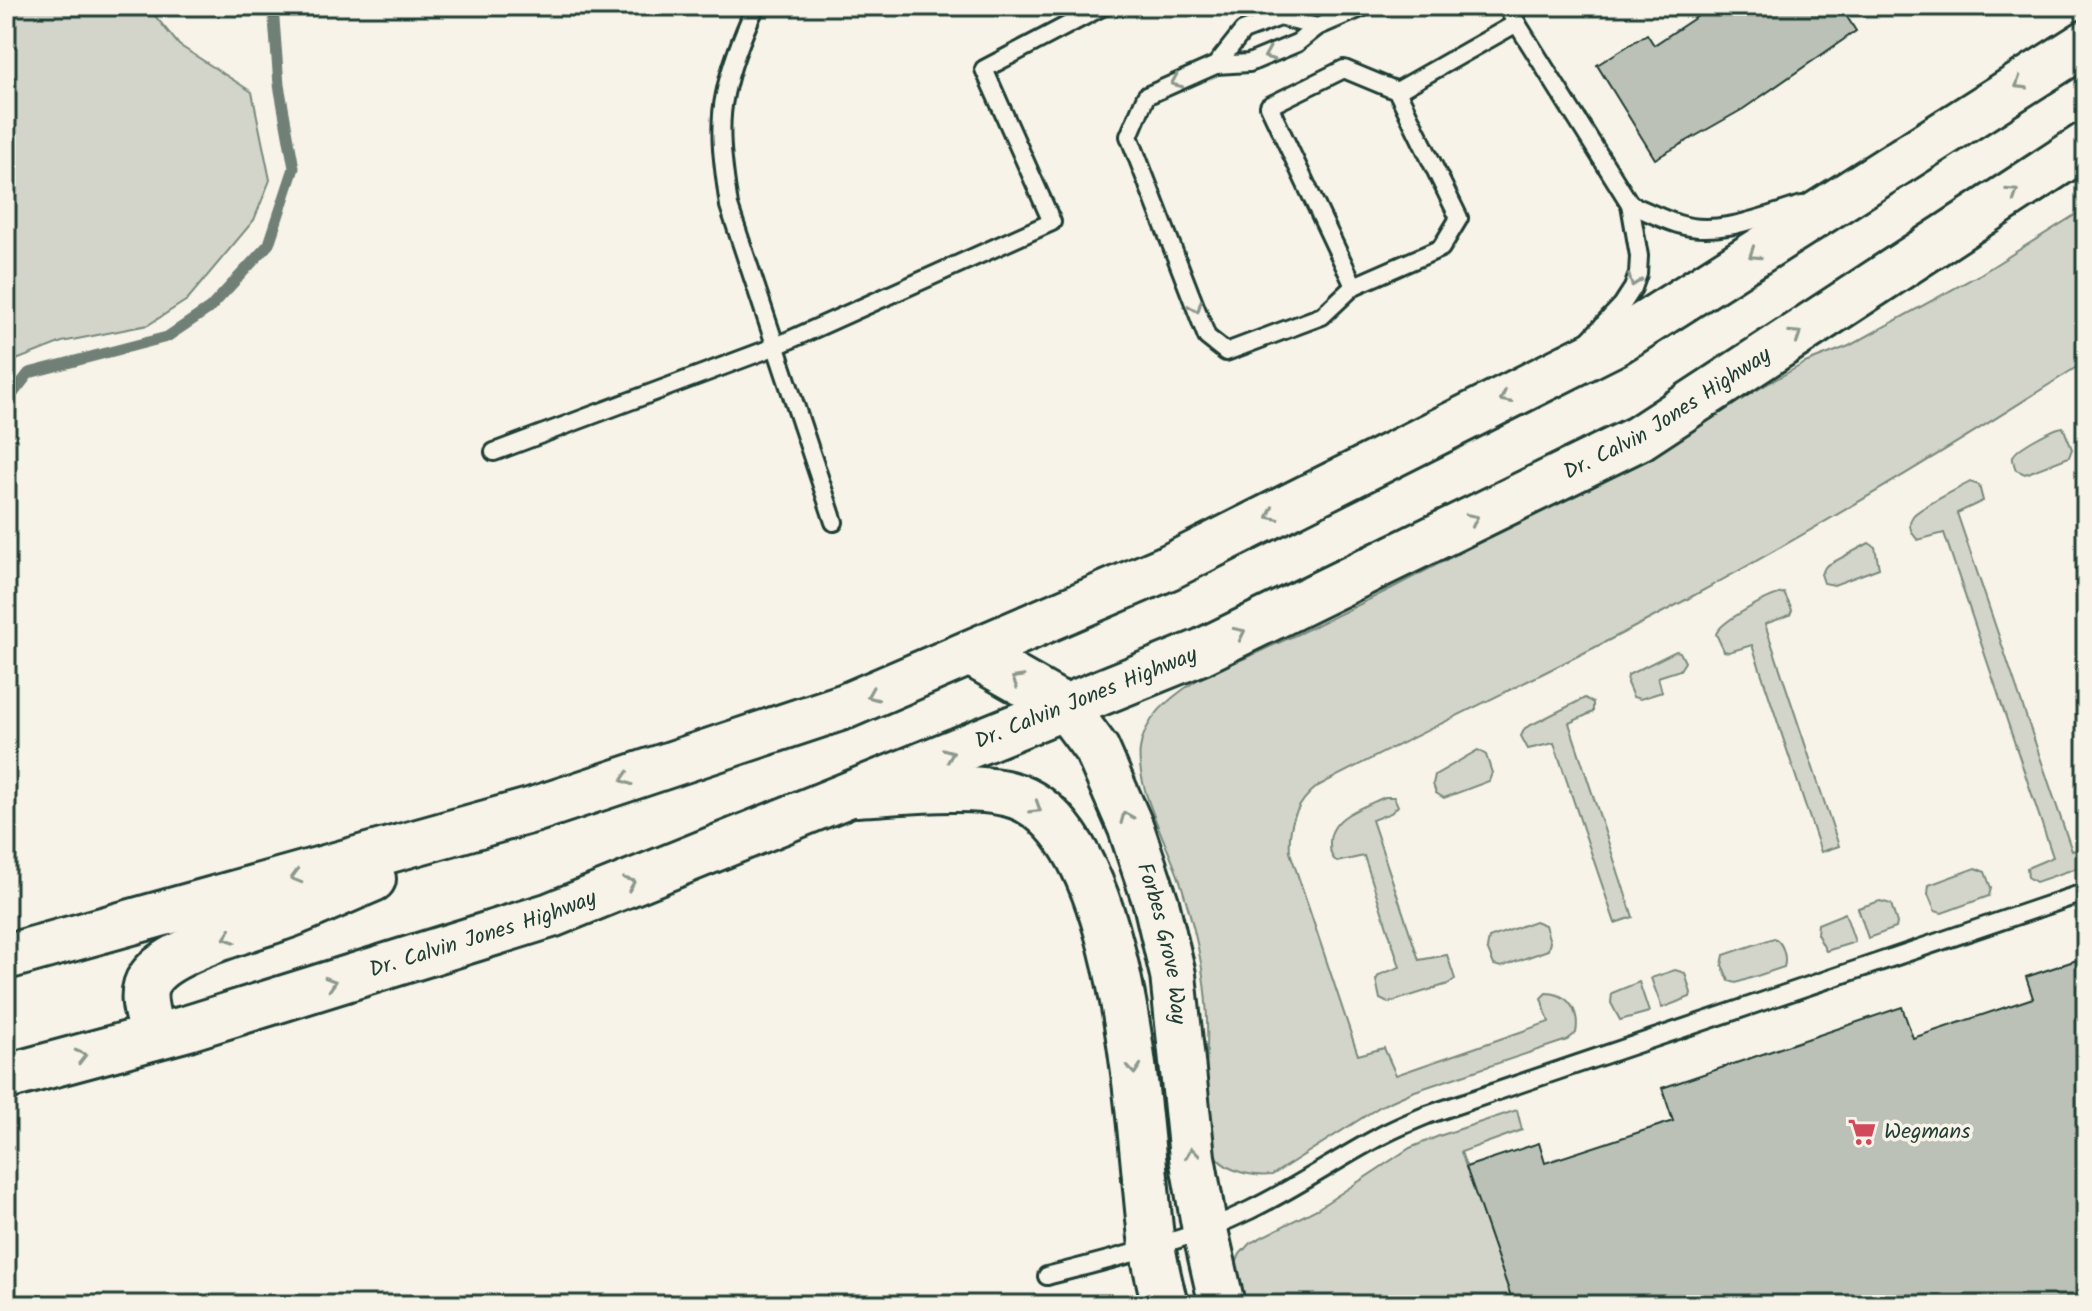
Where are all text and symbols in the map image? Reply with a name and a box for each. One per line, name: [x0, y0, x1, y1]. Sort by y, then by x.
one-way arrow: [1263, 45, 1277, 61]
one-way arrow: [1170, 73, 1185, 89]
one-way arrow: [2014, 75, 2029, 90]
one-way arrow: [2004, 187, 2019, 202]
one-way arrow: [1748, 245, 1762, 260]
one-way arrow: [1627, 273, 1643, 287]
one-way arrow: [1186, 299, 1203, 313]
one-way arrow: [1787, 330, 1801, 345]
street label: Dr. Calvin Jones Highway: [1558, 338, 1779, 490]
one-way arrow: [1498, 389, 1513, 404]
one-way arrow: [1266, 505, 1281, 521]
one-way arrow: [1465, 513, 1480, 529]
one-way arrow: [1231, 628, 1246, 643]
street label: Dr. Calvin Jones Highway: [970, 637, 1203, 759]
one-way arrow: [1011, 674, 1026, 690]
one-way arrow: [866, 685, 880, 701]
one-way arrow: [941, 747, 955, 764]
one-way arrow: [620, 769, 634, 785]
one-way arrow: [1028, 798, 1042, 813]
one-way arrow: [1120, 811, 1136, 825]
street label: Forbes Grove Way: [1126, 858, 1196, 1027]
one-way arrow: [290, 867, 304, 884]
one-way arrow: [622, 876, 636, 893]
street label: Dr. Calvin Jones Highway: [365, 881, 603, 988]
one-way arrow: [223, 927, 237, 944]
one-way arrow: [323, 977, 337, 993]
one-way arrow: [74, 1049, 88, 1066]
one-way arrow: [1125, 1063, 1142, 1076]
place label: Wegmans: [1884, 1115, 1971, 1150]
supermarket icon: Wegmans: [1847, 1117, 1877, 1147]
one-way arrow: [1184, 1146, 1201, 1160]

